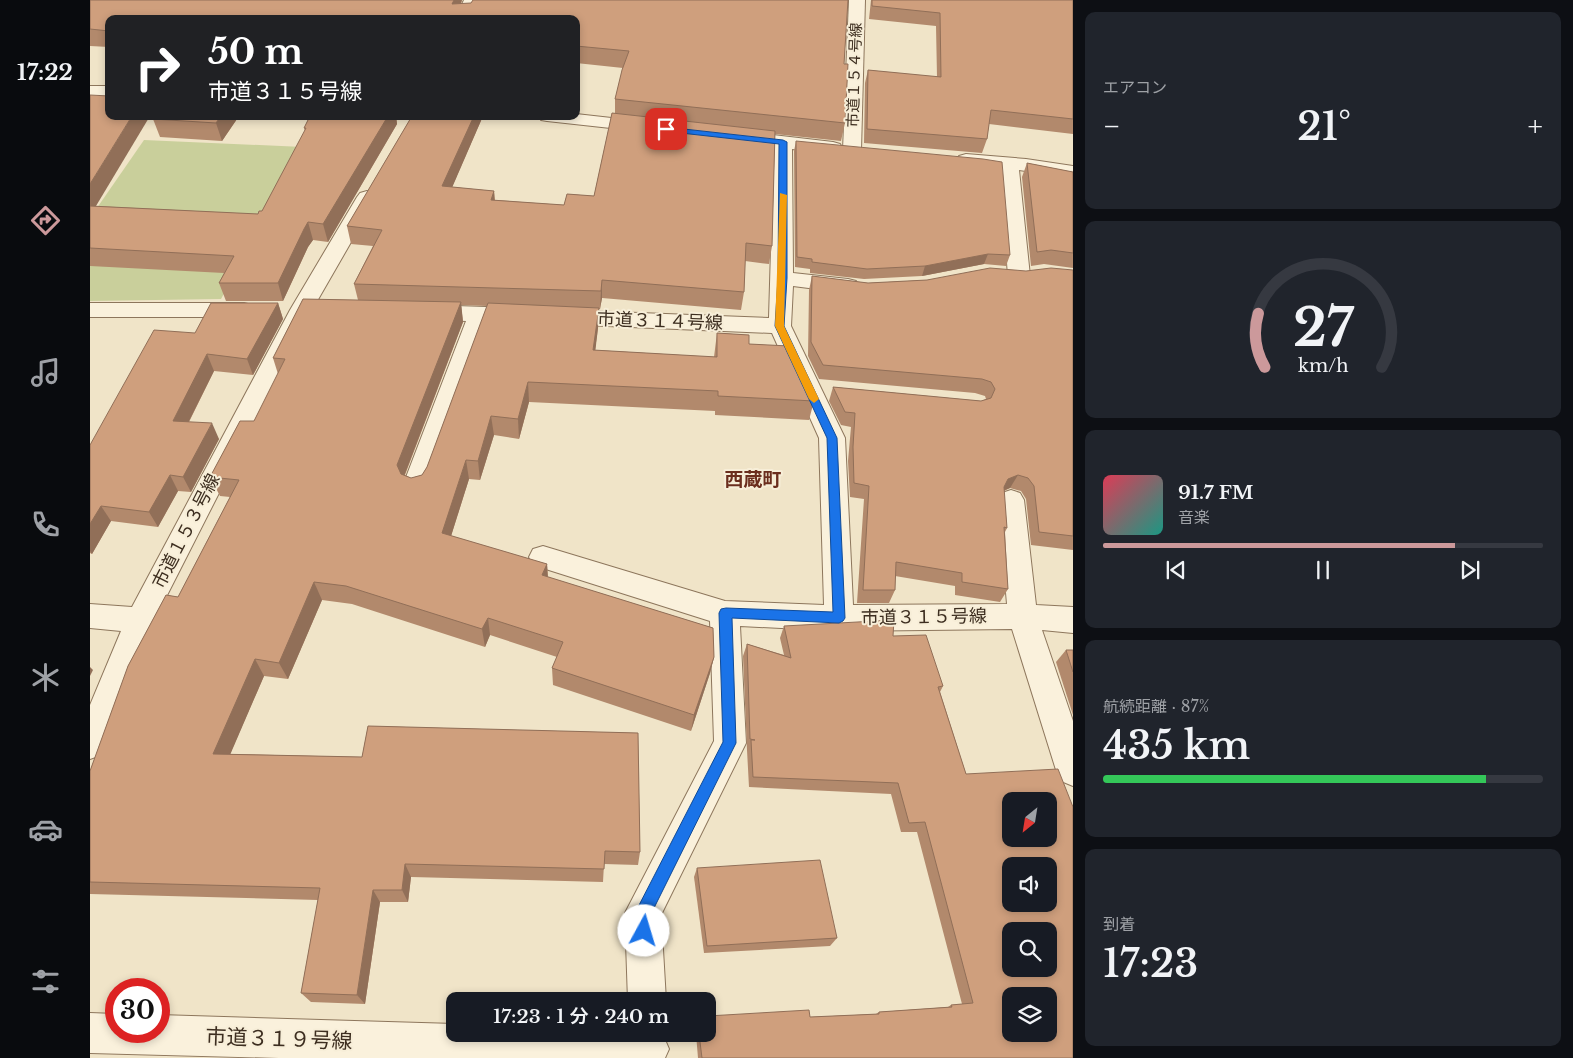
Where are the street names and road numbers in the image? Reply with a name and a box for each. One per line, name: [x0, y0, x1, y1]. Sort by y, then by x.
street label: 市道１５４号線: [843, 22, 865, 128]
street label: 市道３１４号線: [597, 308, 723, 334]
street label: 市道１５３号線: [148, 470, 224, 592]
street label: 市道３１５号線: [861, 605, 987, 629]
street label: 市道３１９号線: [205, 1023, 353, 1055]

